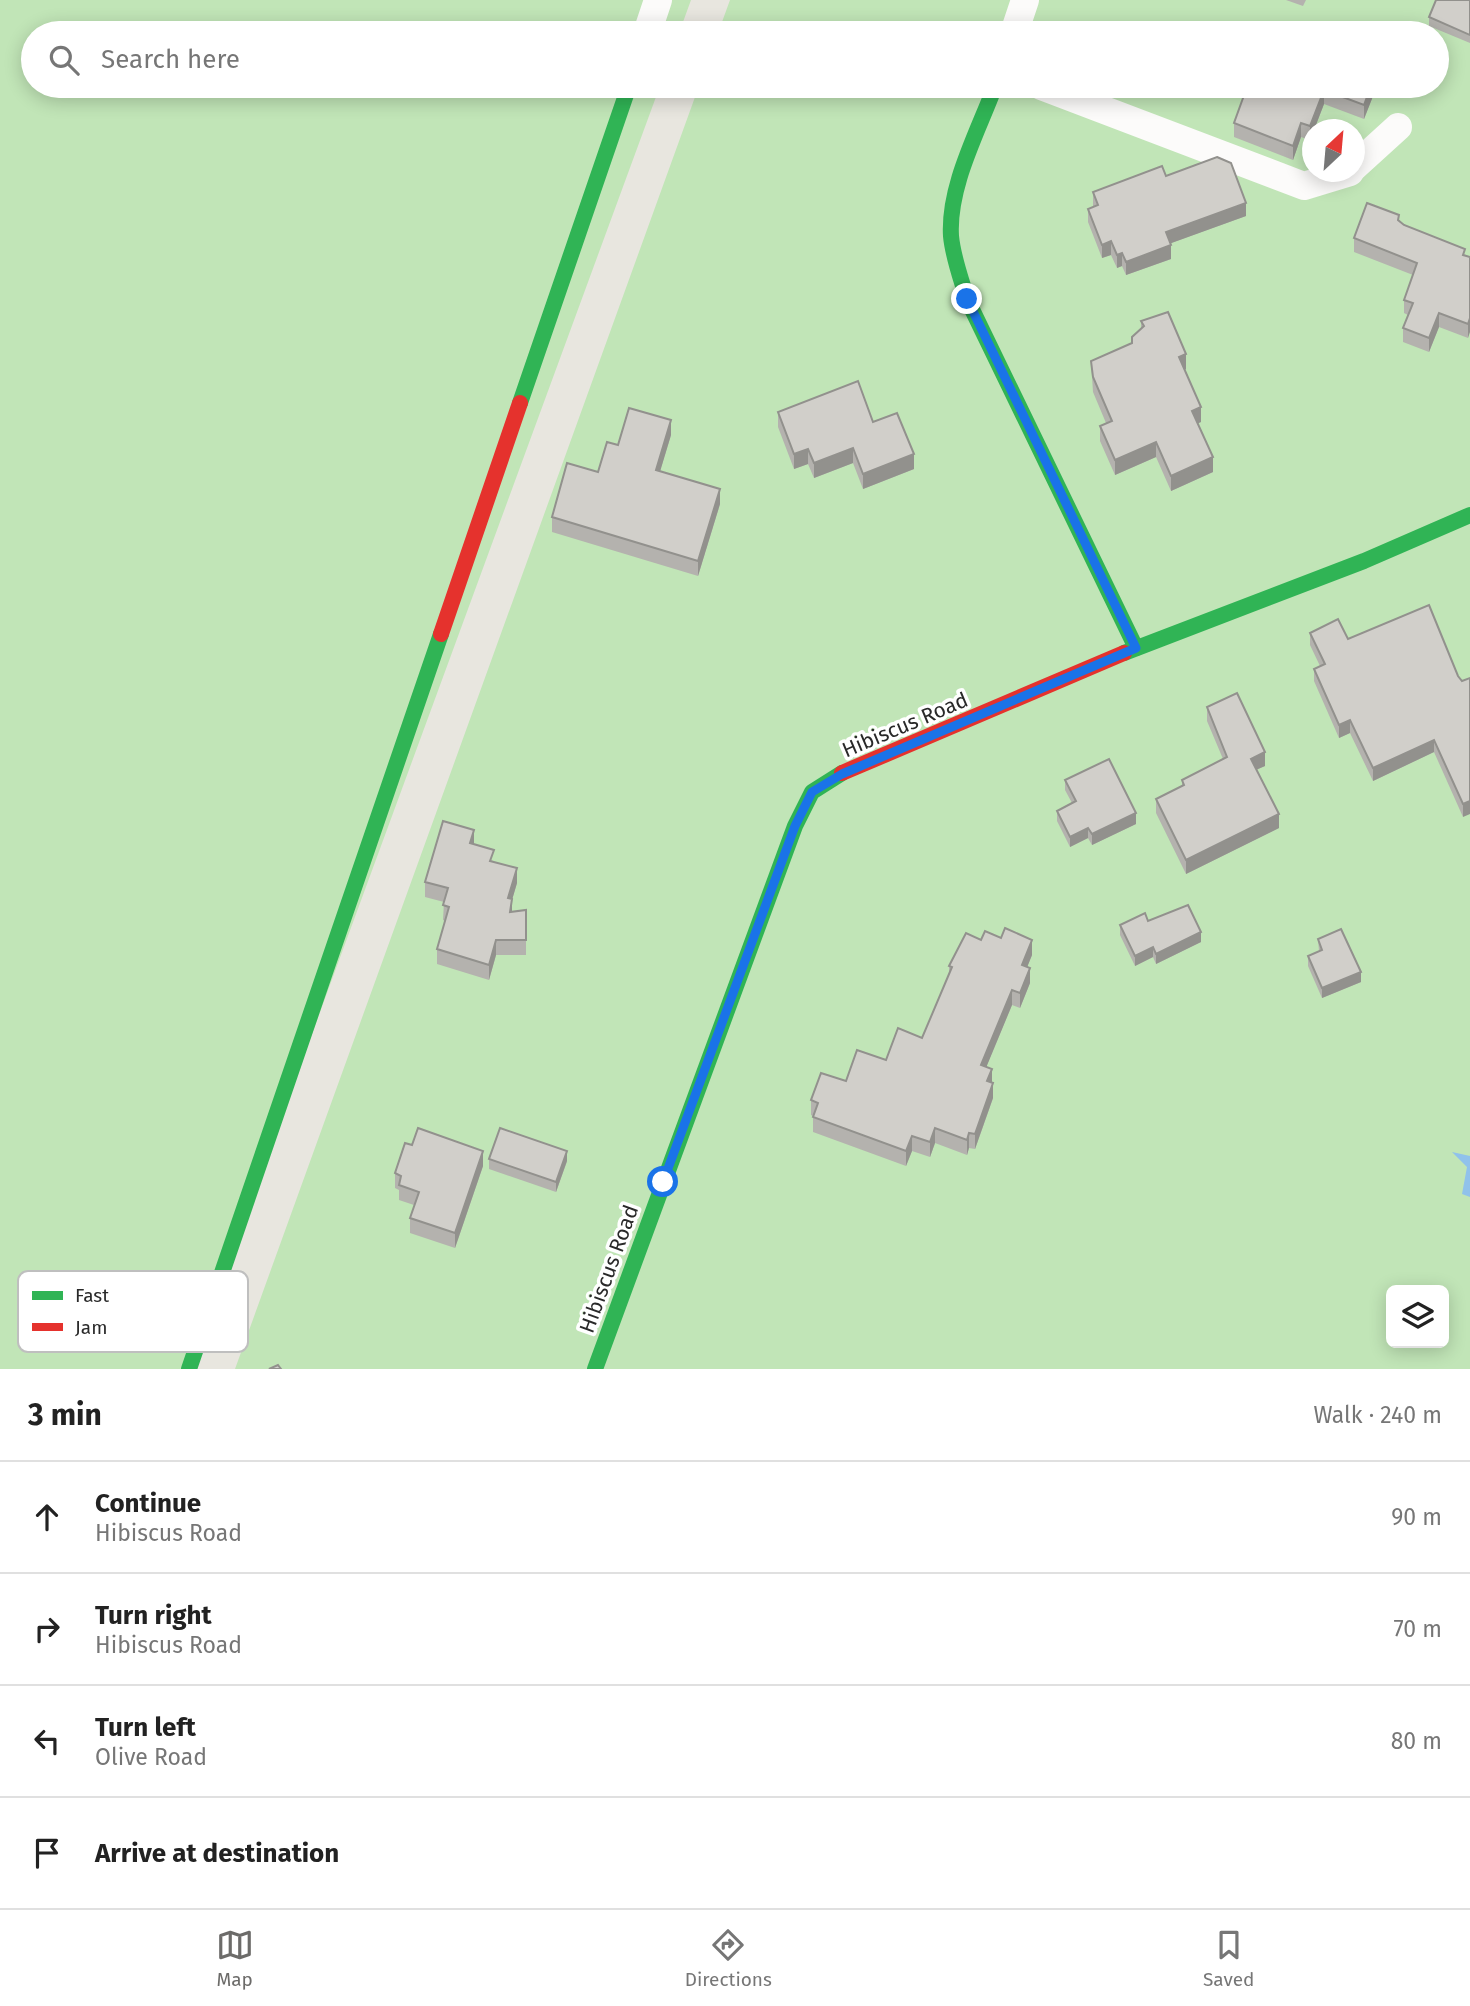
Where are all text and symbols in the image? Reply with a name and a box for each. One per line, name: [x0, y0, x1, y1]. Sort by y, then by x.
search box: [21, 21, 1449, 98]
icon: search: [45, 41, 83, 79]
text: Search here: [101, 44, 240, 75]
north arrow: [1302, 119, 1365, 182]
route end: [951, 283, 982, 314]
street label: Hibiscus Road: [838, 687, 972, 763]
route start: [647, 1166, 678, 1197]
street label: Hibiscus Road: [574, 1201, 644, 1337]
legend: [18, 1271, 248, 1352]
text: Fast: [75, 1284, 109, 1307]
map controls: [1386, 1285, 1449, 1348]
button: layers: [1386, 1285, 1449, 1348]
text: Jam: [75, 1316, 107, 1339]
text: 3 min: [28, 1397, 102, 1433]
text: Walk · 240 m: [1314, 1401, 1442, 1429]
text: Continue: [95, 1488, 201, 1519]
icon: ahead: [28, 1498, 66, 1536]
text: 90 m: [1391, 1503, 1442, 1531]
text: Hibiscus Road: [95, 1519, 242, 1547]
text: Turn right: [95, 1600, 212, 1631]
icon: right: [28, 1610, 66, 1648]
text: 70 m: [1393, 1615, 1442, 1643]
text: Hibiscus Road: [95, 1631, 242, 1659]
text: Turn left: [95, 1712, 196, 1743]
icon: left: [28, 1722, 66, 1760]
text: 80 m: [1391, 1727, 1442, 1755]
text: Olive Road: [95, 1743, 207, 1771]
icon: arrive: [28, 1834, 66, 1872]
text: Arrive at destination: [95, 1838, 339, 1869]
tab: Map: [216, 1926, 254, 1991]
tab: Directions: [685, 1926, 772, 1991]
tab: Saved: [1203, 1926, 1254, 1991]

